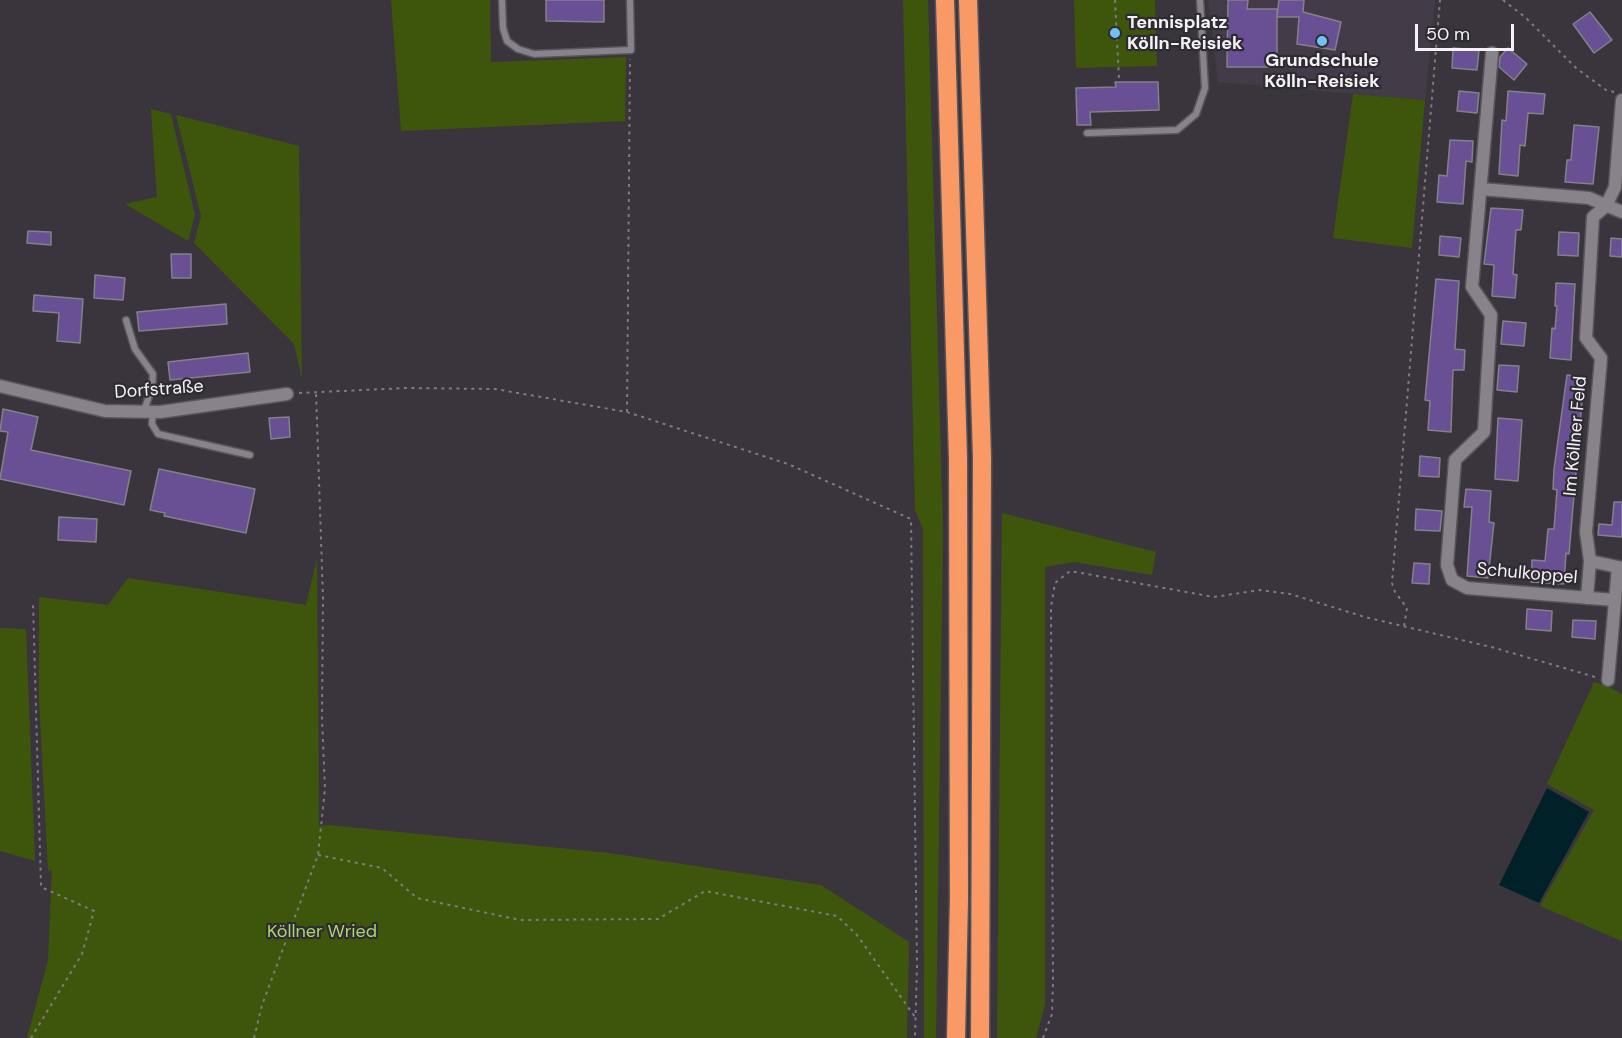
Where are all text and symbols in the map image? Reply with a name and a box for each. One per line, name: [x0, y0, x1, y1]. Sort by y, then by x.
place label: Tennisplatz Kölln-Reisiek: [1127, 12, 1242, 54]
scale bar: [1418, 12, 1517, 50]
text: 50 m: [1426, 22, 1470, 46]
marker: Tennisplatz Kölln-Reisiek: [1108, 26, 1122, 40]
marker: Grundschule Kölln-Reisiek: [1315, 34, 1329, 48]
place label: Grundschule Kölln-Reisiek: [1264, 50, 1380, 92]
street label: Im Köllner Feld: [1560, 375, 1592, 497]
street label: Dorfstraße: [114, 376, 204, 404]
street label: Schulkoppel: [1476, 559, 1578, 589]
park label: Köllner Wried: [267, 921, 377, 943]

